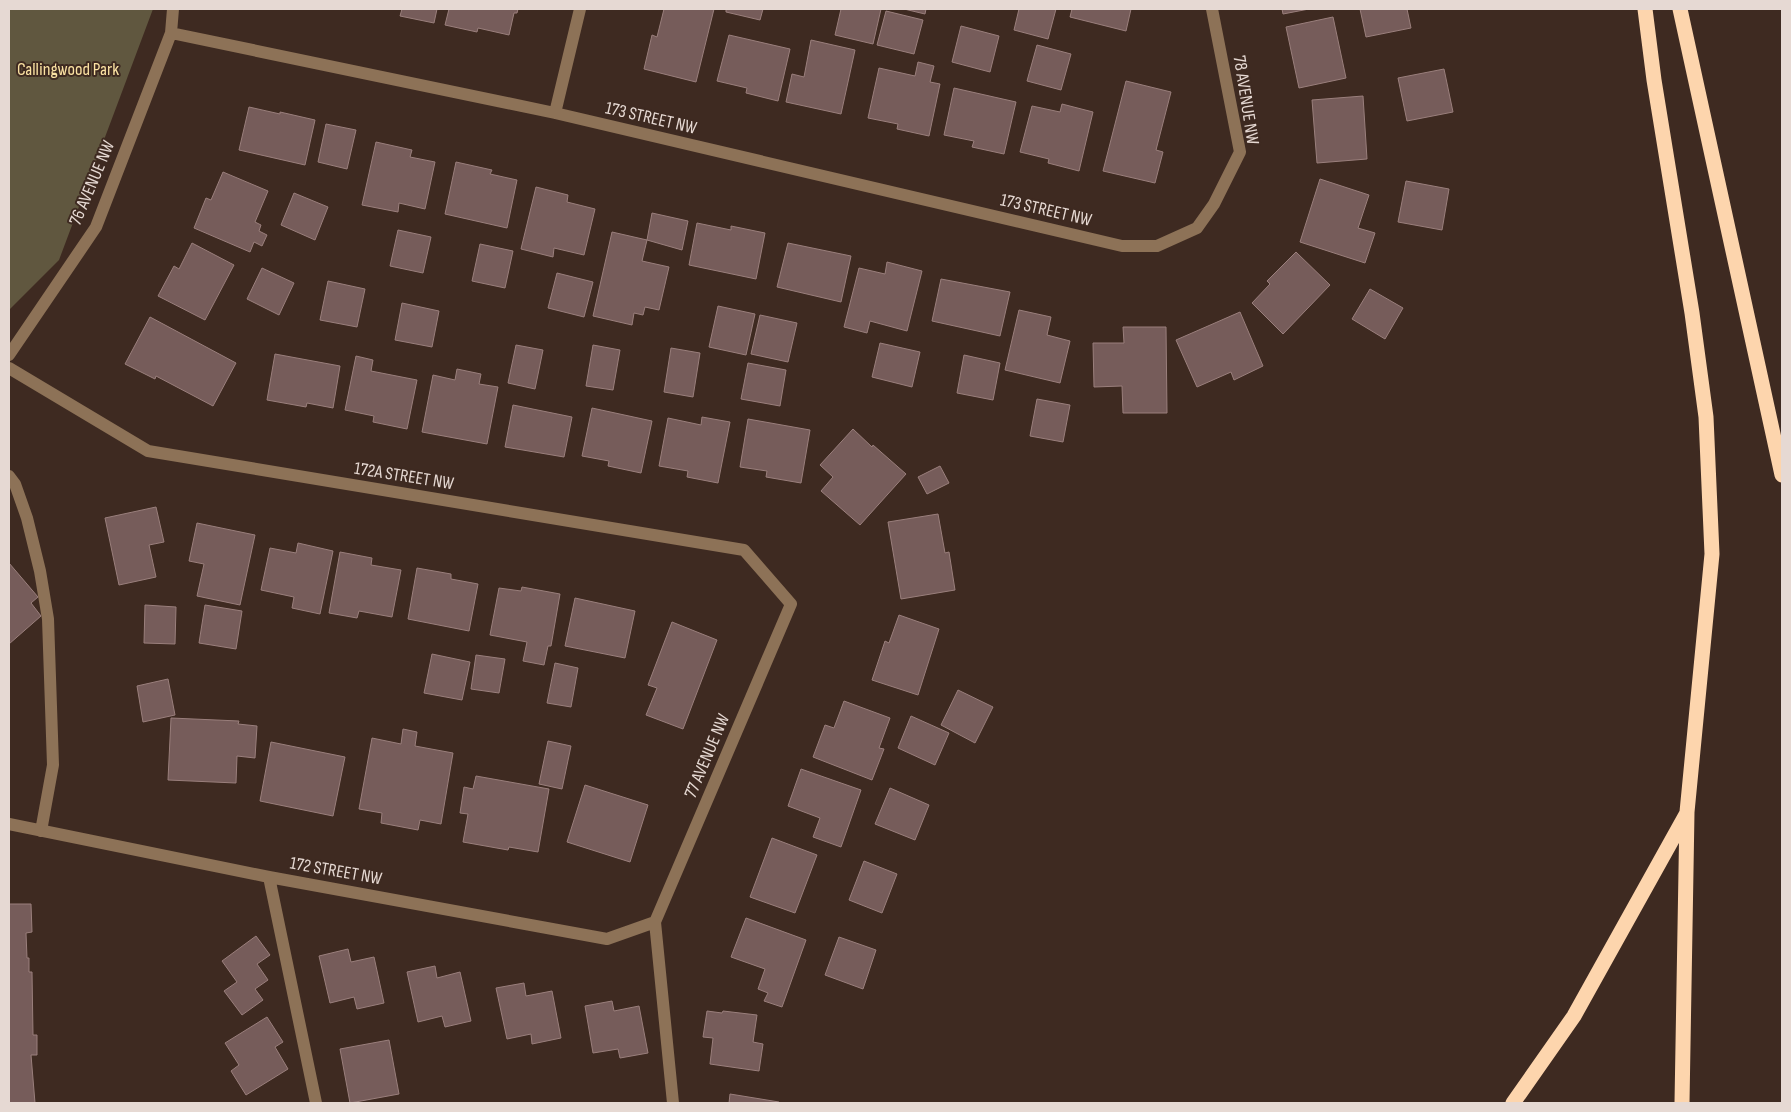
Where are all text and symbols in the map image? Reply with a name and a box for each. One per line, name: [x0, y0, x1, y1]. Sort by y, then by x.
street label: 78 AVENUE NW: [1229, 54, 1263, 146]
park label: Callingwood Park: [17, 59, 119, 80]
street label: 173 STREET NW: [603, 97, 699, 139]
street label: 76 AVENUE NW: [65, 137, 119, 228]
street label: 173 STREET NW: [998, 189, 1094, 231]
street label: 172A STREET NW: [353, 458, 456, 494]
street label: 77 AVENUE NW: [680, 711, 734, 801]
street label: 172 STREET NW: [288, 853, 384, 889]

